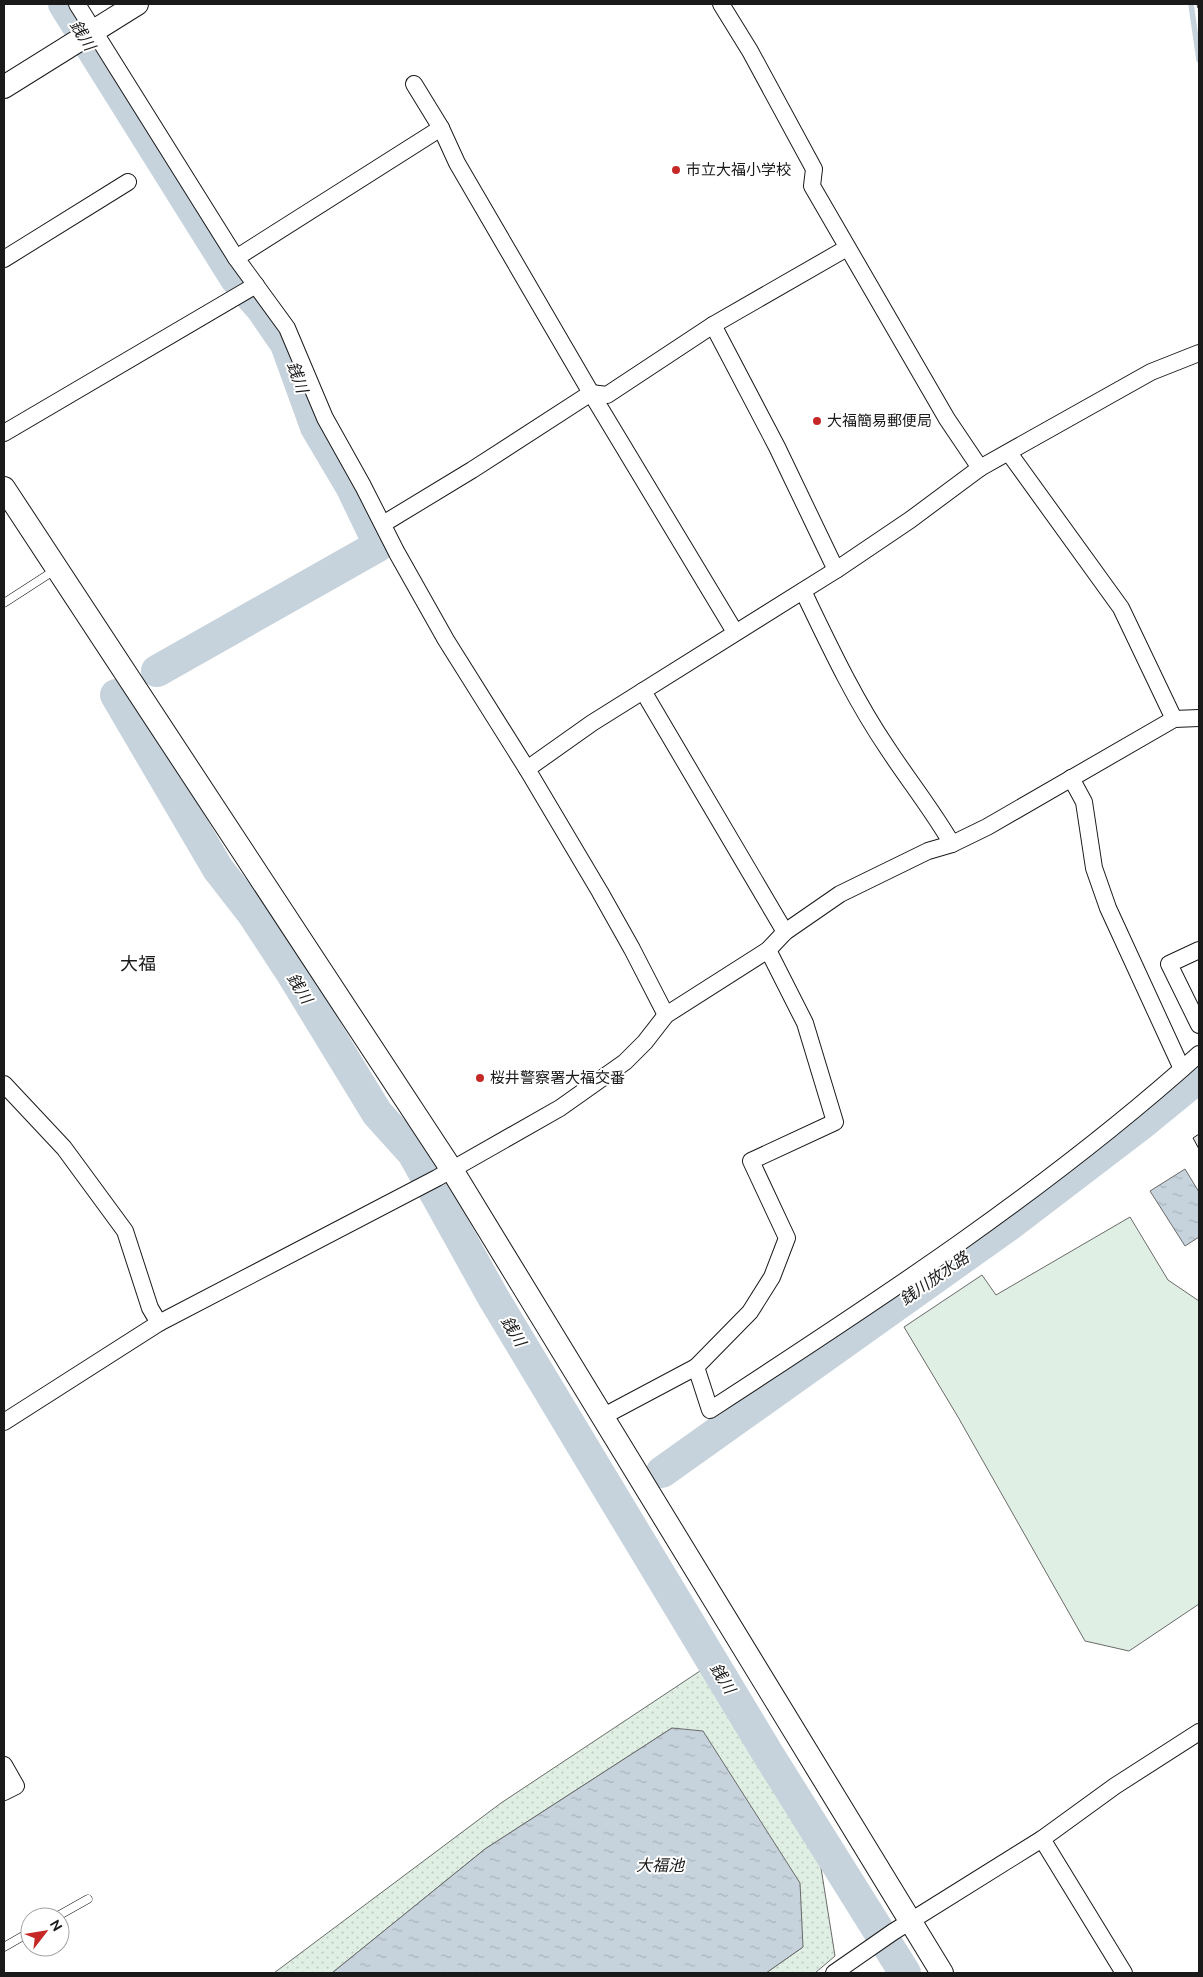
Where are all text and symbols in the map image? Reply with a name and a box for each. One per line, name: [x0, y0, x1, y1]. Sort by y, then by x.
water label: 銭川: [67, 17, 100, 55]
place label: 市立大福小学校: [686, 161, 791, 178]
marker: 市立大福小学校: [670, 164, 682, 176]
water label: 銭川: [284, 359, 313, 397]
place label: 大福簡易郵便局: [827, 412, 932, 429]
marker: 大福簡易郵便局: [811, 415, 823, 427]
district label: 大福: [120, 953, 156, 973]
water label: 銭川: [284, 970, 317, 1008]
place label: 桜井警察署大福交番: [490, 1069, 625, 1086]
marker: 桜井警察署大福交番: [474, 1072, 486, 1084]
water label: 銭川放水路: [896, 1247, 974, 1308]
water label: 銭川: [498, 1313, 531, 1351]
water label: 銭川: [707, 1660, 740, 1698]
water label: 大福池: [636, 1856, 686, 1874]
north arrow: [20, 1907, 70, 1957]
text: N: [47, 1917, 66, 1934]

